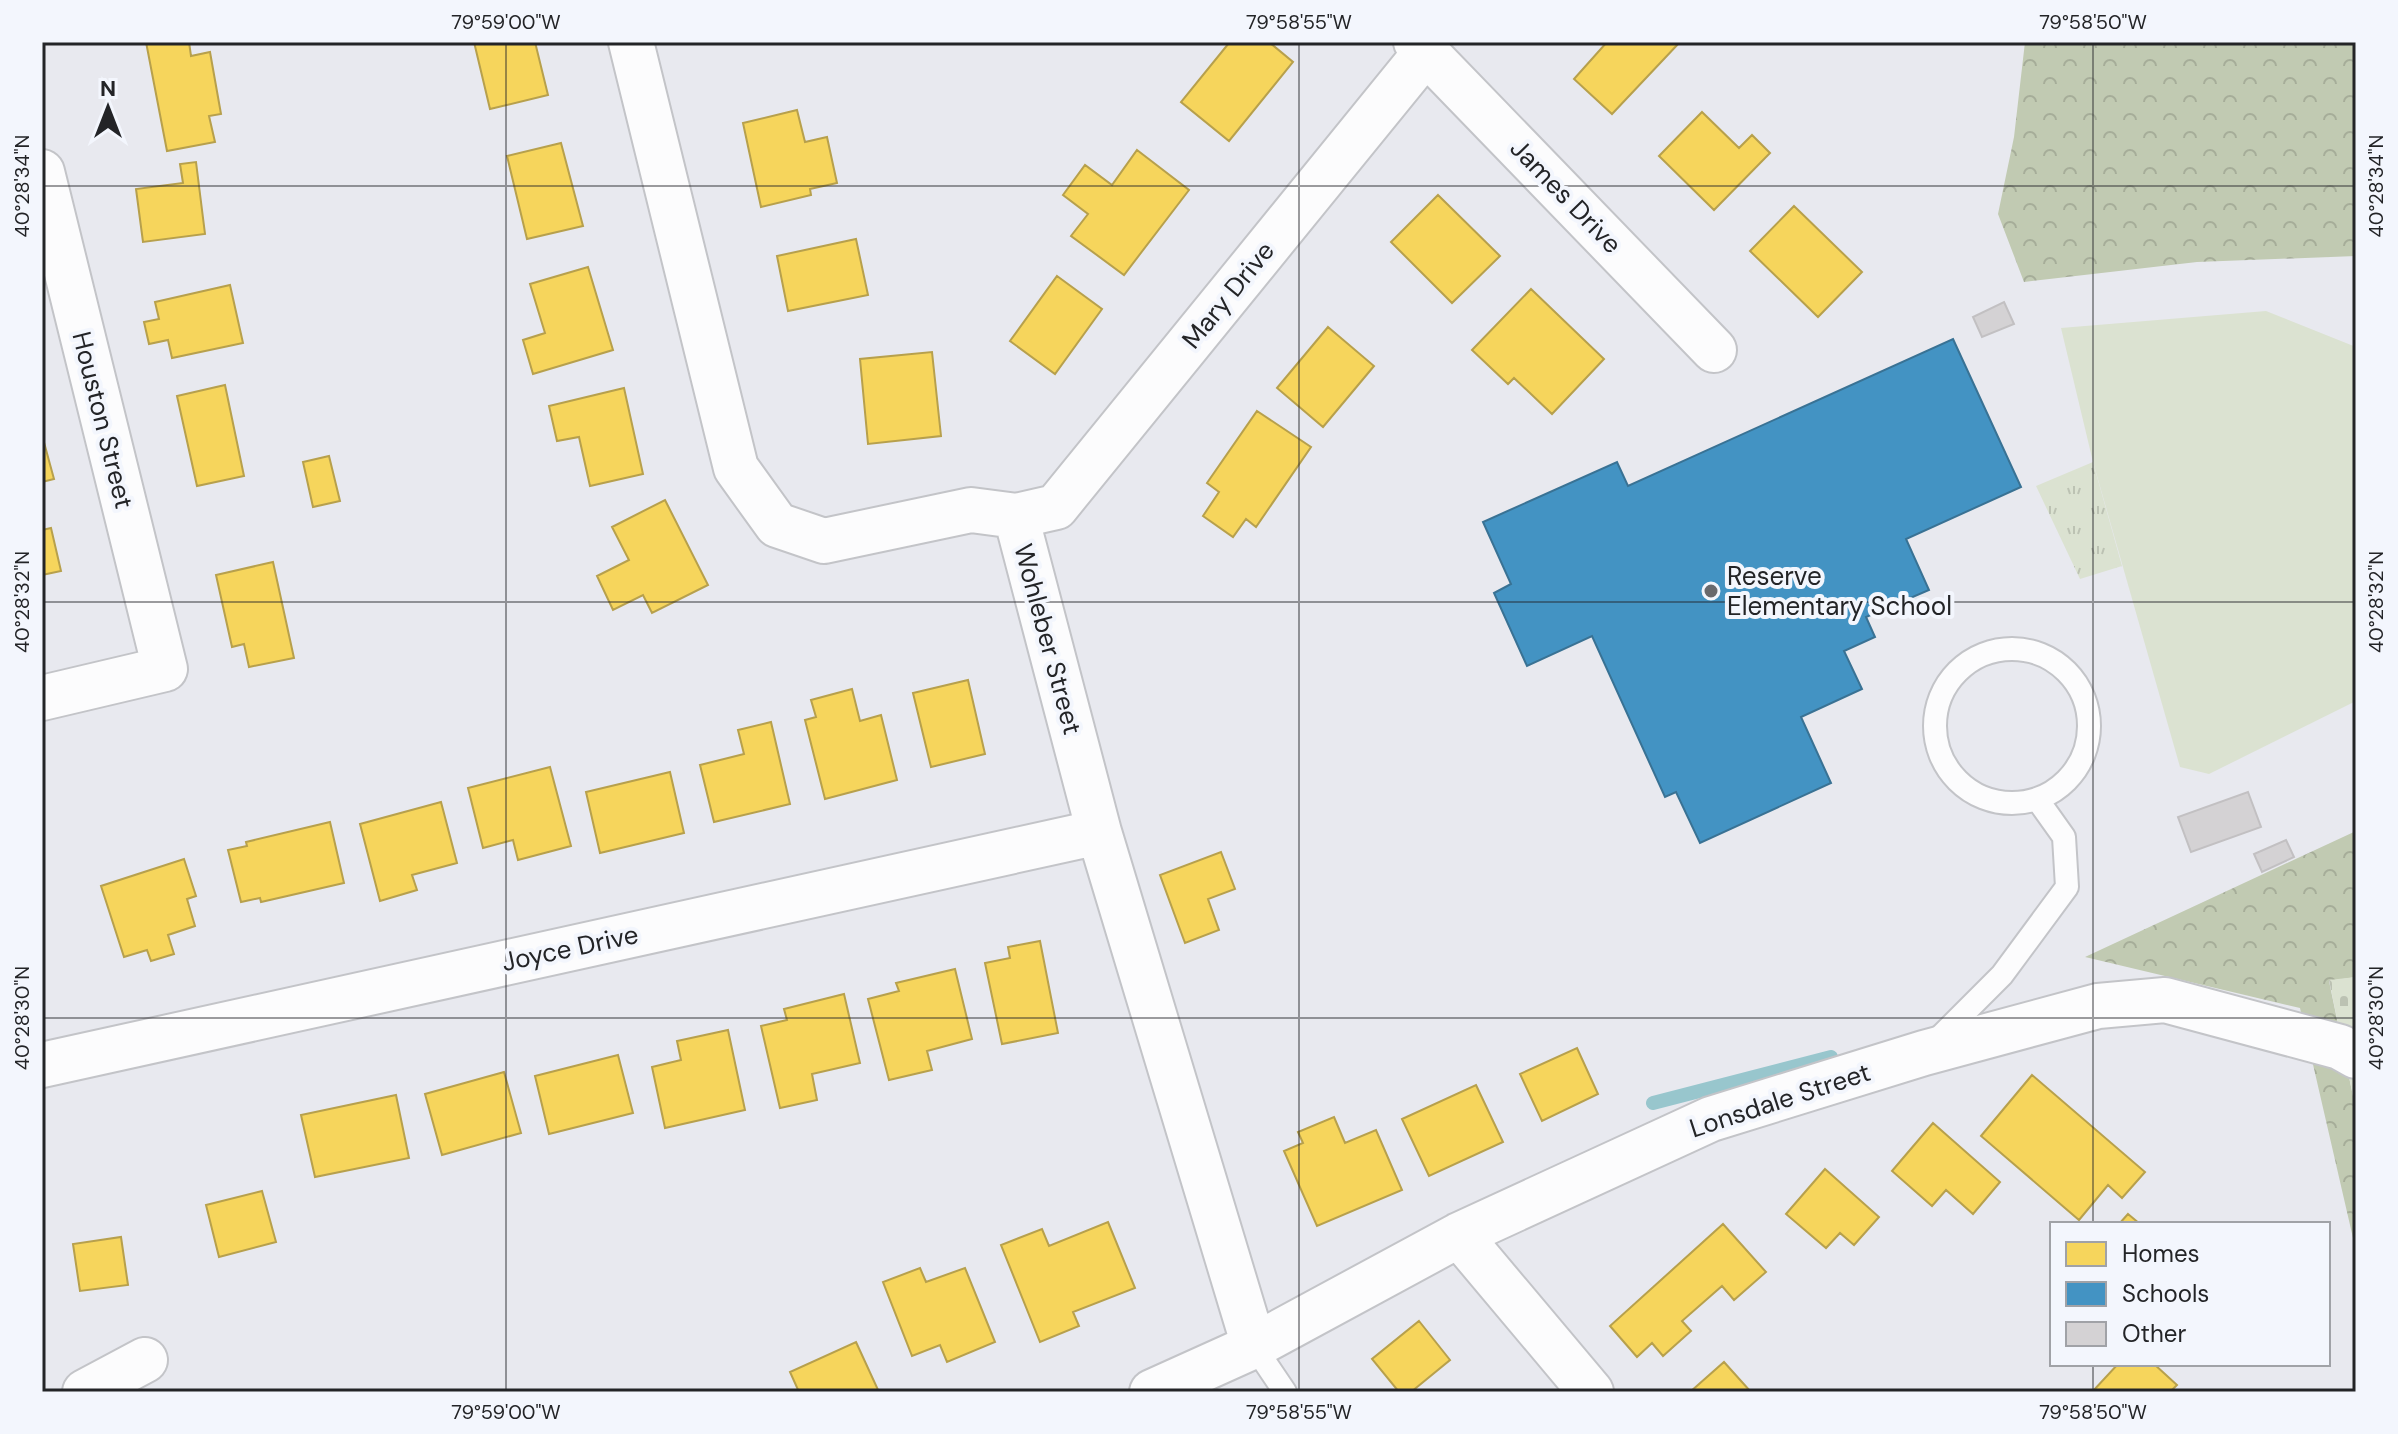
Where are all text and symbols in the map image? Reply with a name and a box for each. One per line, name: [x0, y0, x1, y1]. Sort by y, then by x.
text: 79°59'00"W: [451, 9, 561, 35]
text: 79°58'55"W: [1246, 9, 1352, 35]
text: 79°58'50"W: [2039, 9, 2147, 35]
north arrow: [68, 68, 148, 148]
text: N: [100, 74, 116, 103]
street label: James Drive: [1503, 131, 1629, 261]
text: 40°28'34"N: [9, 135, 35, 237]
text: 40°28'34"N: [2363, 135, 2389, 237]
street label: Mary Drive: [1174, 234, 1282, 356]
street label: Houston Street: [65, 328, 141, 512]
street label: Wohleber Street: [1006, 540, 1090, 738]
text: 40°28'32"N: [9, 551, 35, 653]
text: 40°28'32"N: [2363, 551, 2389, 653]
place label: Reserve Elementary School: [1727, 559, 1952, 623]
marker: Reserve Elementary School: [1702, 582, 1720, 600]
street label: Joyce Drive: [499, 917, 641, 979]
text: 40°28'30"N: [9, 966, 35, 1070]
text: 40°28'30"N: [2363, 966, 2389, 1070]
street label: Lonsdale Street: [1685, 1055, 1875, 1145]
legend: [2050, 1222, 2330, 1366]
text: Homes: [2122, 1238, 2200, 1269]
text: Schools: [2122, 1278, 2209, 1309]
text: Other: [2122, 1318, 2186, 1349]
text: 79°59'00"W: [451, 1399, 561, 1425]
text: 79°58'55"W: [1246, 1399, 1352, 1425]
text: 79°58'50"W: [2039, 1399, 2147, 1425]

